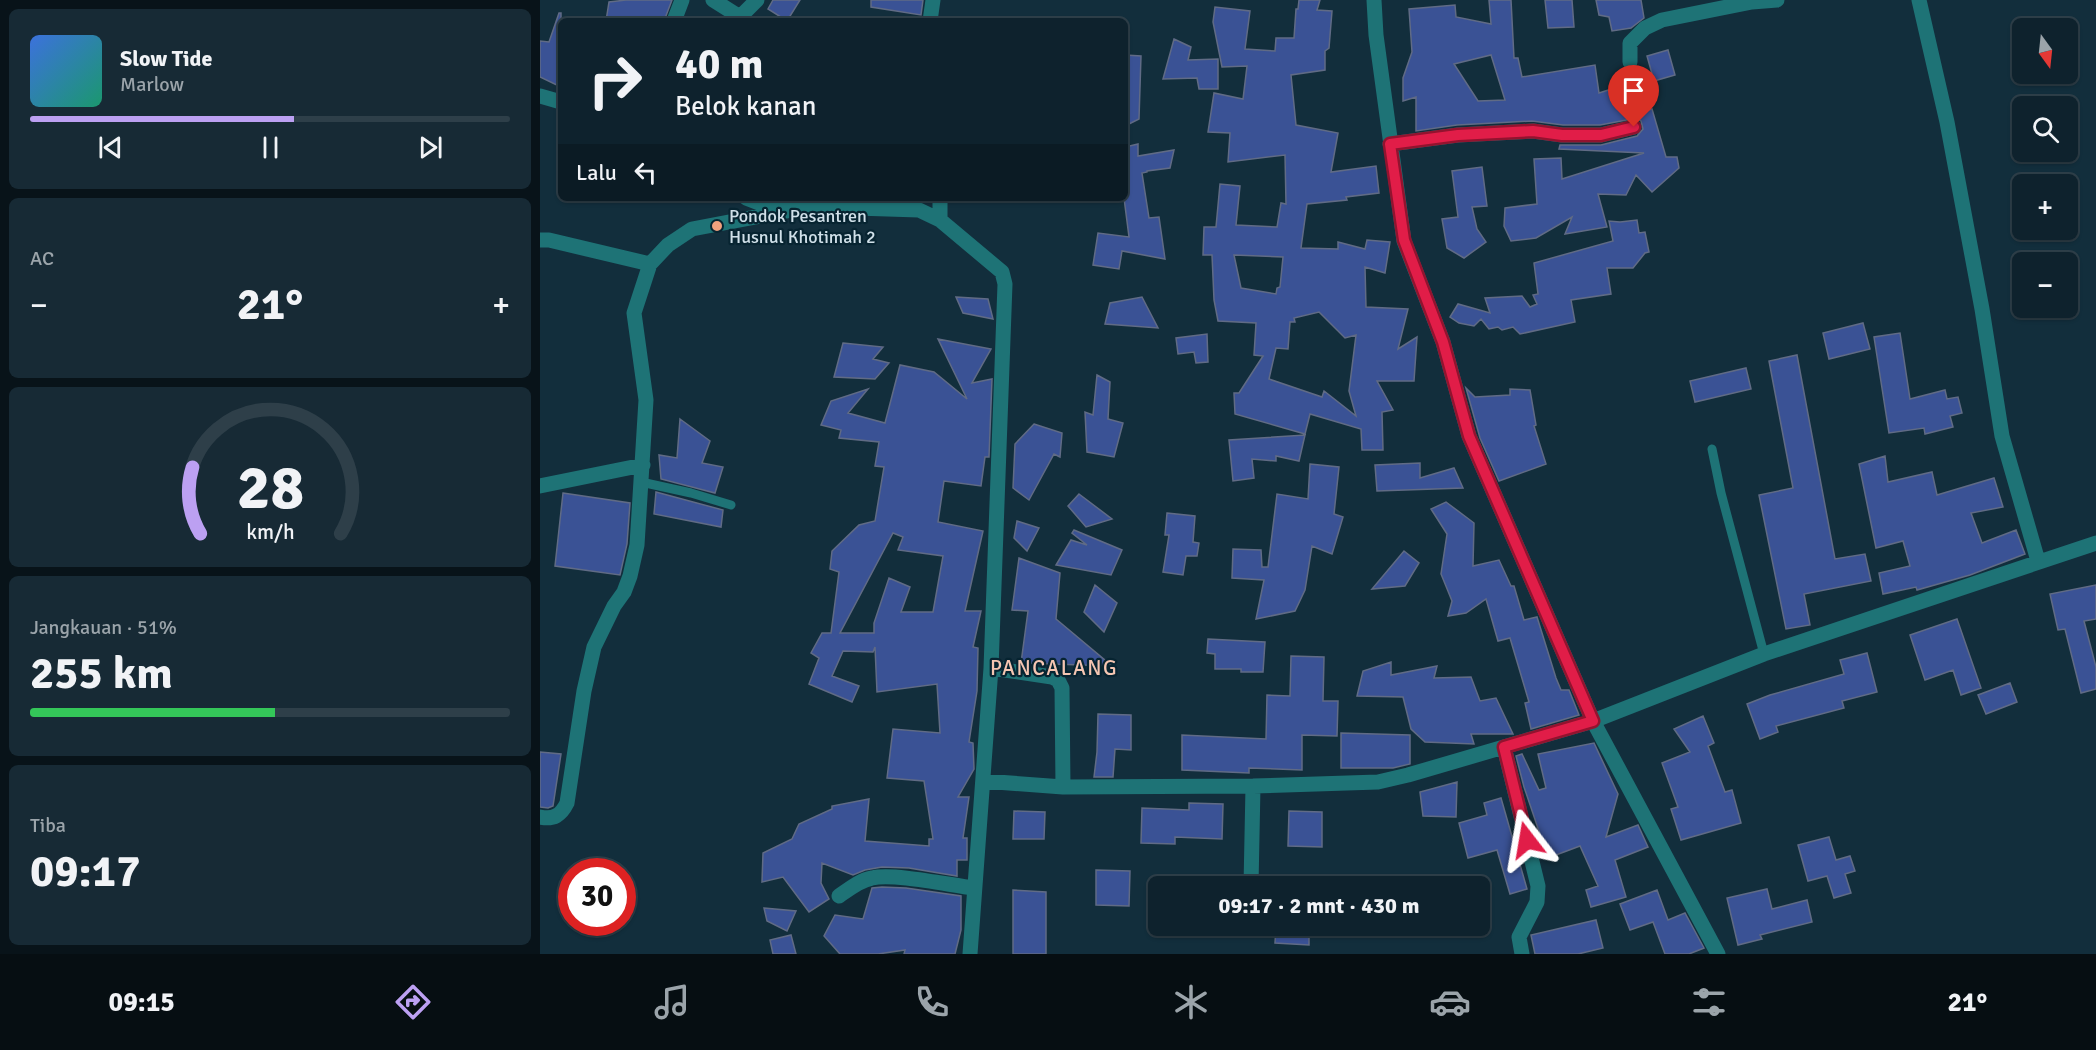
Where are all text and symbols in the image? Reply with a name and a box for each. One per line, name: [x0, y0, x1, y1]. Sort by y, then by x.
north arrow: [2012, 18, 2078, 84]
map controls: [2012, 18, 2078, 318]
text: 40 m: [675, 39, 764, 90]
icon: right: [576, 42, 654, 120]
text: Slow Tide: [120, 45, 212, 72]
pin: [1608, 65, 1659, 127]
text: Marlow: [120, 72, 184, 97]
icon: arrive: [1617, 74, 1650, 107]
text: Belok kanan: [675, 90, 816, 123]
button: search: [2012, 96, 2078, 162]
icon: previous: [94, 131, 127, 164]
icon: pause: [254, 131, 287, 164]
icon: next: [414, 131, 447, 164]
icon: left: [629, 156, 662, 189]
text: Lalu: [576, 159, 617, 186]
button: +: [2012, 174, 2078, 240]
place label: Pondok Pesantren Husnul Khotimah 2: [729, 205, 876, 248]
marker: Pondok Pesantren Husnul Khotimah 2: [710, 219, 724, 233]
text: AC: [30, 246, 54, 271]
button: −: [2012, 252, 2078, 318]
text: 21°: [237, 277, 303, 332]
text: −: [30, 285, 48, 326]
text: +: [492, 285, 510, 326]
text: 28: [236, 449, 304, 526]
text: km/h: [246, 519, 294, 545]
text: Jangkauan · 51%: [30, 615, 177, 640]
text: 255 km: [30, 646, 173, 701]
district label: PANCALANG: [990, 655, 1118, 681]
position arrow: [1495, 808, 1559, 872]
text: Tiba: [30, 813, 66, 838]
text: 09:17: [30, 844, 140, 899]
speed limit sign: 30: [558, 858, 636, 936]
text: 09:17 · 2 mnt · 430 m: [1219, 892, 1419, 919]
icon: directions: [392, 981, 434, 1023]
icon: music: [651, 981, 693, 1023]
icon: phone: [911, 981, 953, 1023]
icon: climate: [1170, 981, 1212, 1023]
icon: car: [1429, 981, 1471, 1023]
icon: filters: [1688, 981, 1730, 1023]
text: 09:15: [109, 986, 175, 1019]
text: 21°: [1947, 986, 1987, 1019]

